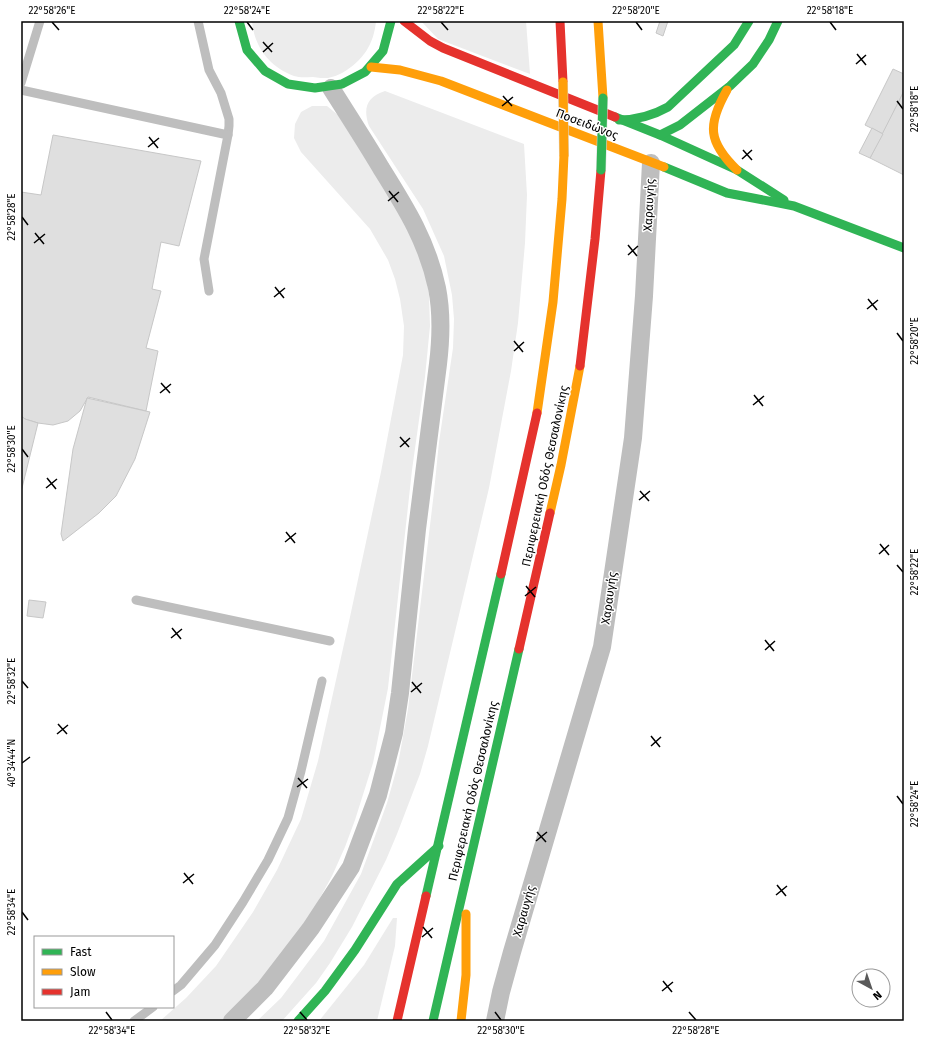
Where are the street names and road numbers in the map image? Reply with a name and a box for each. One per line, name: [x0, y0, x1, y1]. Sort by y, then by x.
street label: Ποσειδώνος: [554, 106, 621, 142]
street label: Χαραυγής: [641, 178, 657, 232]
street label: Περιφερειακή Οδός Θεσσαλονίκης: [519, 384, 571, 568]
street label: Χαραυγής: [598, 571, 620, 625]
street label: Περιφερειακή Οδός Θεσσαλονίκης: [445, 699, 501, 883]
street label: Χαραυγής: [510, 883, 538, 938]

